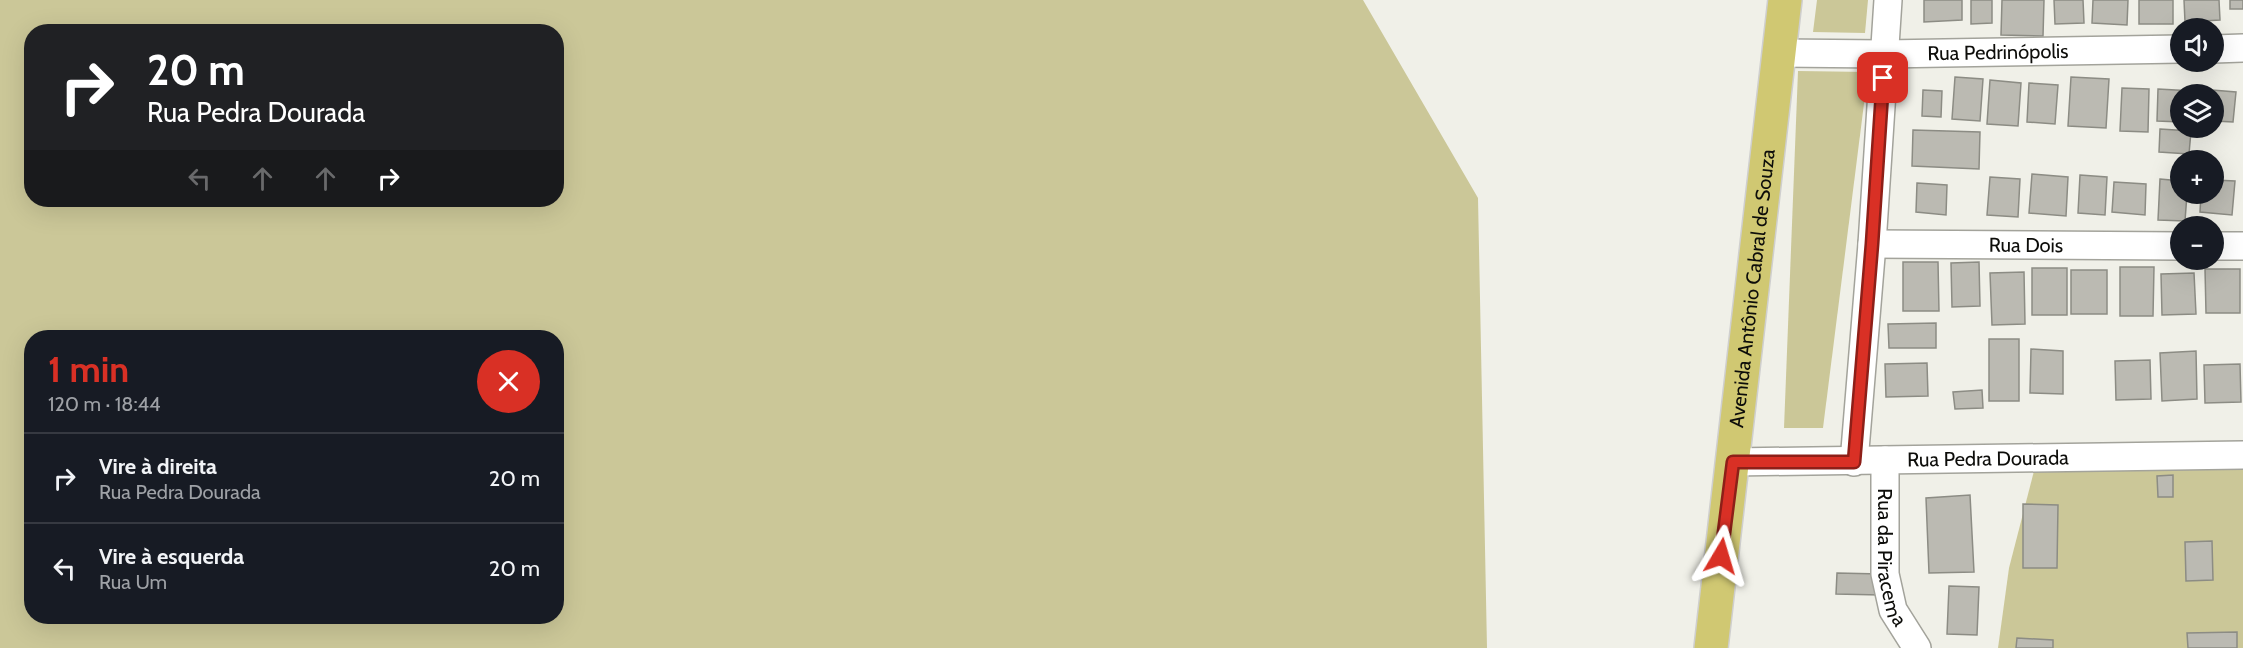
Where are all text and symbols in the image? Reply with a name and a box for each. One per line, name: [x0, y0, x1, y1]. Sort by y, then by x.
map controls: [2170, 18, 2224, 270]
button: sound: [2170, 18, 2224, 72]
street label: Rua Pedrinópolis: [1927, 39, 2069, 65]
text: 20 m: [147, 44, 245, 96]
icon: right: [48, 48, 126, 126]
pin: [1857, 52, 1908, 103]
icon: arrive: [1866, 61, 1899, 94]
button: layers: [2170, 84, 2224, 138]
text: Rua Pedra Dourada: [147, 96, 365, 129]
street label: Avenida Antônio Cabral de Souza: [1724, 147, 1780, 429]
button: +: [2170, 150, 2224, 204]
icon: left: [183, 162, 216, 195]
icon: ahead: [246, 162, 279, 195]
icon: ahead: [309, 162, 342, 195]
icon: right: [372, 162, 405, 195]
button: −: [2170, 216, 2224, 270]
street label: Rua Dois: [1989, 233, 2063, 257]
text: 1 min: [48, 347, 129, 391]
button: close: [477, 350, 540, 413]
text: 120 m · 18:44: [48, 392, 161, 416]
street label: Rua Pedra Dourada: [1907, 445, 2069, 472]
text: Vire à direita: [99, 453, 217, 480]
icon: right: [48, 462, 81, 495]
text: 20 m: [489, 465, 540, 492]
text: Rua Pedra Dourada: [99, 480, 261, 504]
street label: Rua da Piracema: [1873, 488, 1912, 631]
position arrow: [1689, 524, 1753, 588]
text: Vire à esquerda: [99, 543, 244, 570]
icon: left: [48, 552, 81, 585]
text: 20 m: [489, 555, 540, 582]
text: Rua Um: [99, 570, 167, 594]

